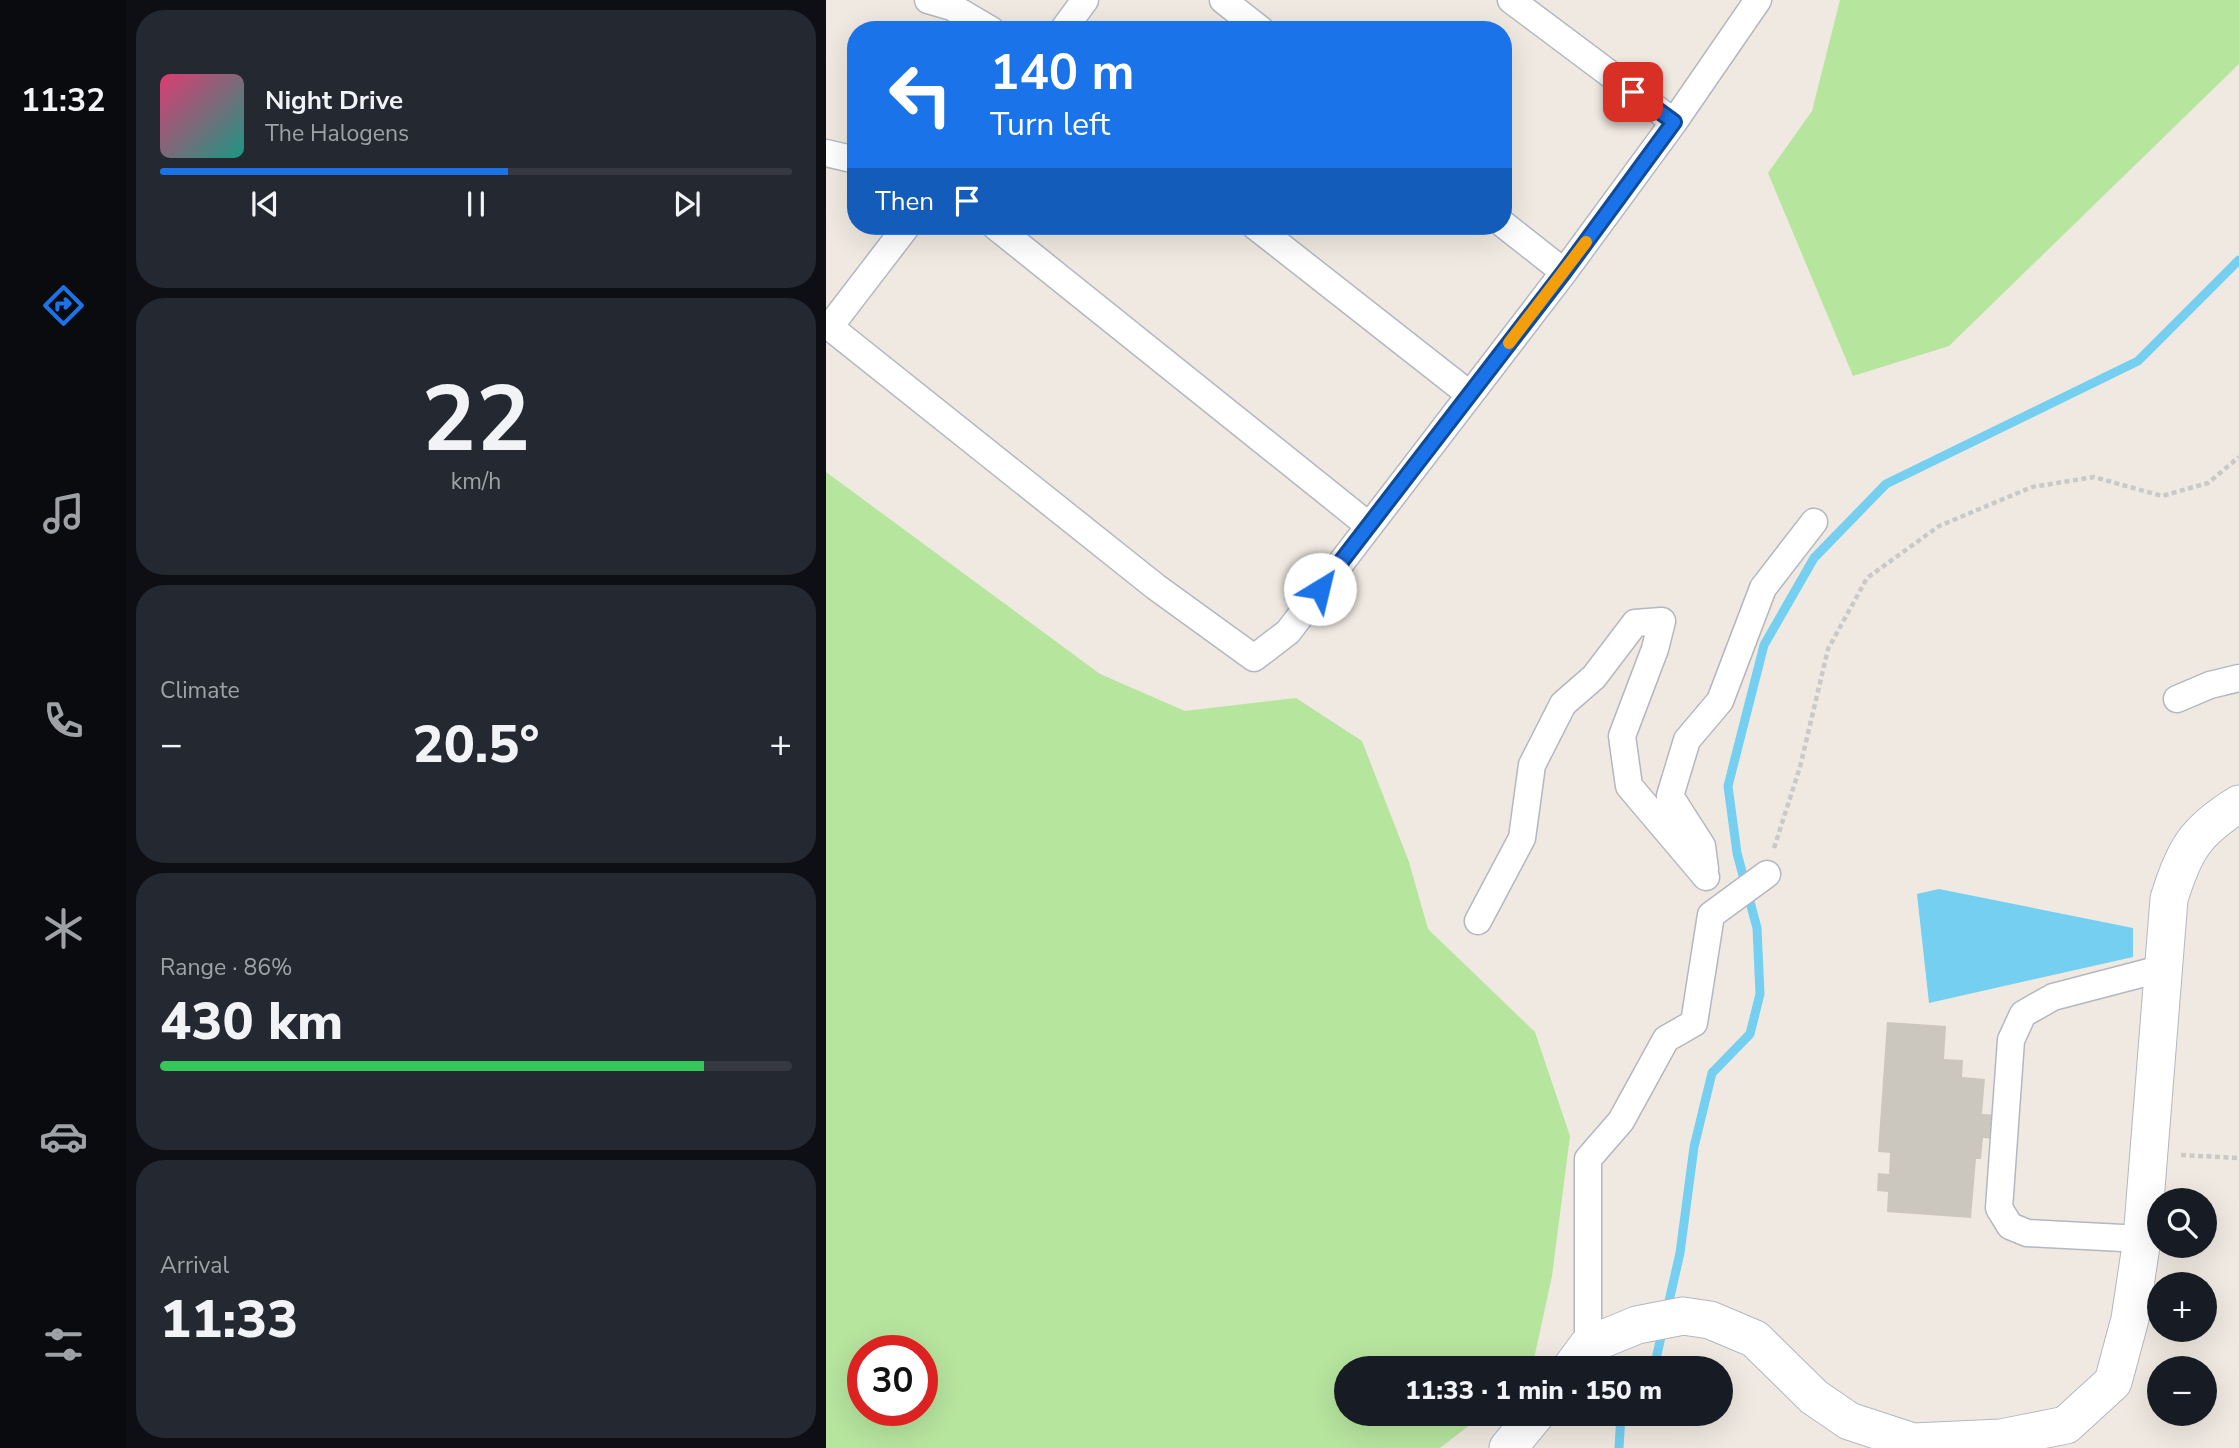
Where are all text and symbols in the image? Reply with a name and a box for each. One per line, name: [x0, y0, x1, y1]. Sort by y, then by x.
text: 140 m: [990, 39, 1134, 106]
icon: left: [875, 49, 966, 140]
pin: [1603, 62, 1663, 122]
icon: arrive: [1614, 73, 1652, 111]
text: 11:32: [21, 79, 105, 122]
text: Night Drive: [265, 83, 403, 118]
text: Turn left: [990, 103, 1110, 146]
text: The Halogens: [265, 118, 409, 149]
icon: arrive: [948, 182, 986, 220]
text: Then: [875, 184, 934, 219]
icon: previous: [246, 185, 284, 223]
icon: pause: [457, 185, 495, 223]
icon: next: [668, 185, 706, 223]
icon: directions: [39, 281, 88, 330]
text: 22: [421, 358, 531, 482]
text: km/h: [451, 466, 501, 497]
icon: music: [39, 489, 88, 538]
position arrow: [1283, 552, 1357, 626]
text: Climate: [160, 675, 240, 706]
icon: phone: [39, 696, 88, 745]
text: 20.5°: [412, 709, 540, 780]
text: −: [160, 719, 183, 770]
text: +: [769, 719, 792, 770]
icon: climate: [39, 904, 88, 953]
text: Range · 86%: [160, 952, 292, 983]
text: 430 km: [160, 986, 343, 1057]
icon: car: [39, 1112, 88, 1161]
map controls: [2147, 1188, 2217, 1426]
button: search: [2147, 1188, 2217, 1258]
text: Arrival: [160, 1250, 229, 1281]
button: +: [2147, 1272, 2217, 1342]
text: 11:33: [160, 1284, 298, 1355]
icon: filters: [39, 1320, 88, 1369]
speed limit sign: 30: [847, 1335, 938, 1426]
button: −: [2147, 1356, 2217, 1426]
text: 11:33 · 1 min · 150 m: [1405, 1373, 1662, 1408]

